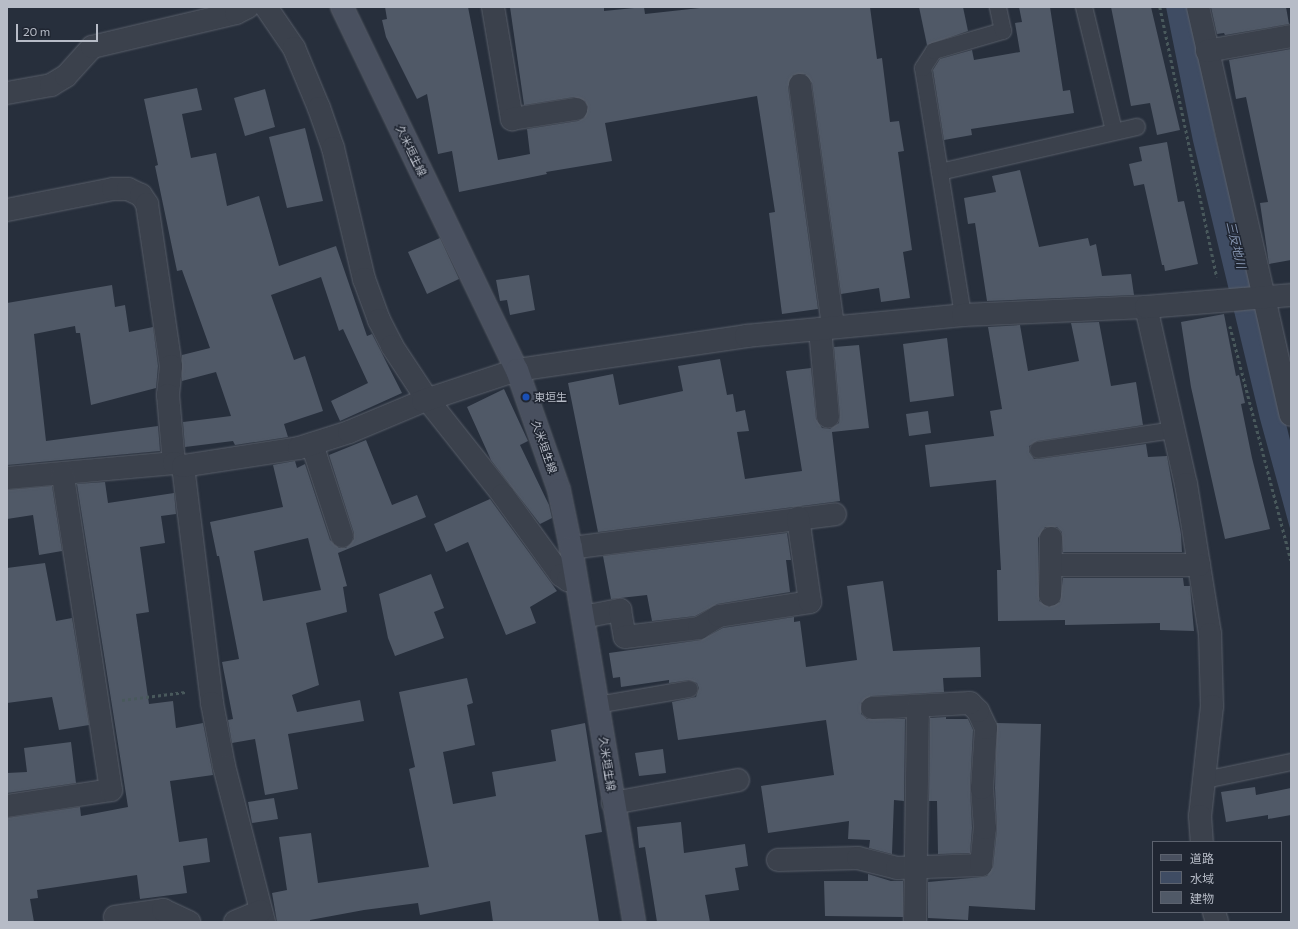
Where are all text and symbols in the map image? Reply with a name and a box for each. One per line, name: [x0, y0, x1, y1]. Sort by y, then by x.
scale bar: [18, 16, 100, 42]
text: 20 m: [23, 24, 50, 38]
street label: 久米垣生線: [393, 123, 429, 179]
water label: 三反地川: [1224, 220, 1248, 270]
place label: 東垣生: [534, 390, 567, 404]
marker: 東垣生: [521, 392, 531, 402]
street label: 久米垣生線: [529, 419, 559, 475]
street label: 久米垣生線: [596, 736, 618, 792]
legend: [1152, 841, 1282, 913]
text: 道路: [1190, 851, 1214, 865]
text: 水域: [1190, 871, 1214, 885]
text: 建物: [1190, 891, 1214, 905]

